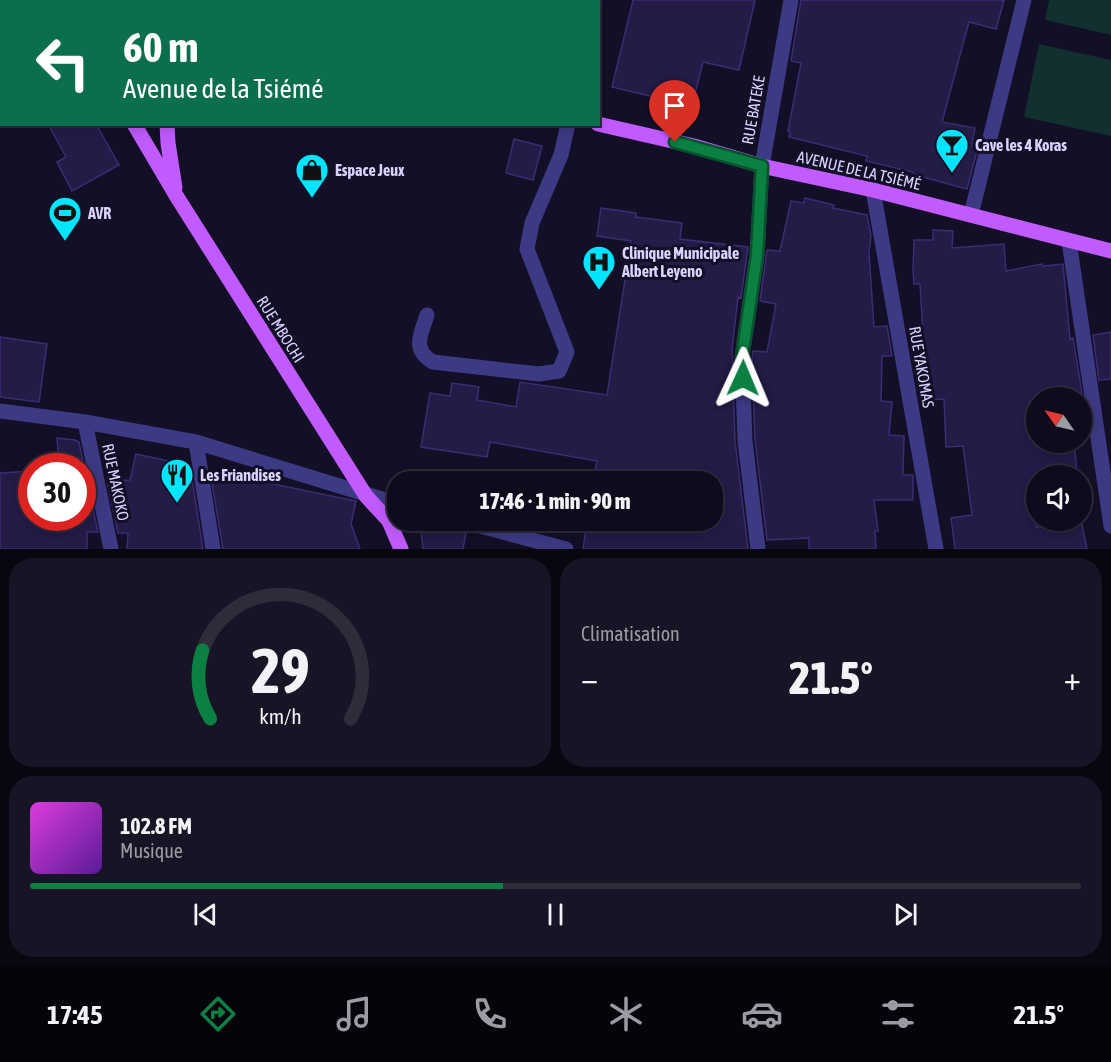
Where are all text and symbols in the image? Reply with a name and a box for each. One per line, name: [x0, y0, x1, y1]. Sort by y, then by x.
text: 60 m: [123, 23, 198, 71]
icon: left: [24, 24, 102, 102]
text: Avenue de la Tsiémé: [123, 73, 324, 104]
street label: RUE BATEKE: [738, 74, 768, 146]
pin: [649, 80, 700, 142]
icon: arrive: [658, 89, 691, 122]
bar icon: Cave les 4 Koras: [934, 127, 970, 174]
place label: Cave les 4 Koras: [975, 136, 1067, 154]
street label: AVENUE DE LA TSIÉMÉ: [795, 147, 923, 193]
shop icon: Espace Jeux: [294, 152, 330, 199]
place label: Espace Jeux: [335, 161, 405, 179]
sports icon: AVR: [47, 195, 83, 242]
place label: AVR: [87, 204, 111, 222]
hospital icon: Clinique Municipale Albert Leyeno: [581, 244, 617, 291]
place label: Clinique Municipale Albert Leyeno: [621, 244, 739, 280]
street label: RUE MBOCHI: [254, 293, 308, 365]
street label: RUE YAKOMAS: [906, 325, 938, 410]
position arrow: [711, 346, 775, 410]
north arrow: [1026, 387, 1092, 453]
map controls: [1026, 387, 1092, 531]
street label: RUE MAKOKO: [99, 442, 133, 522]
speed limit sign: 30: [18, 453, 96, 531]
restaurant icon: Les Friandises: [159, 457, 195, 504]
button: sound: [1026, 465, 1092, 531]
place label: Les Friandises: [200, 466, 281, 484]
text: 17:46 · 1 min · 90 m: [479, 488, 631, 514]
text: Climatisation: [581, 622, 680, 645]
text: 29: [251, 635, 309, 706]
text: 21.5°: [789, 652, 873, 704]
text: −: [581, 659, 598, 697]
text: +: [1064, 659, 1081, 697]
text: km/h: [259, 705, 301, 730]
text: 102.8 FM: [120, 813, 192, 839]
text: Musique: [120, 839, 183, 862]
icon: previous: [189, 898, 222, 931]
icon: pause: [539, 898, 572, 931]
icon: next: [889, 898, 922, 931]
icon: directions: [197, 993, 239, 1035]
icon: music: [333, 993, 375, 1035]
icon: phone: [469, 993, 511, 1035]
icon: climate: [605, 993, 647, 1035]
icon: car: [741, 993, 783, 1035]
icon: filters: [877, 993, 919, 1035]
text: 17:45: [47, 999, 103, 1030]
text: 21.5°: [1014, 999, 1064, 1030]

